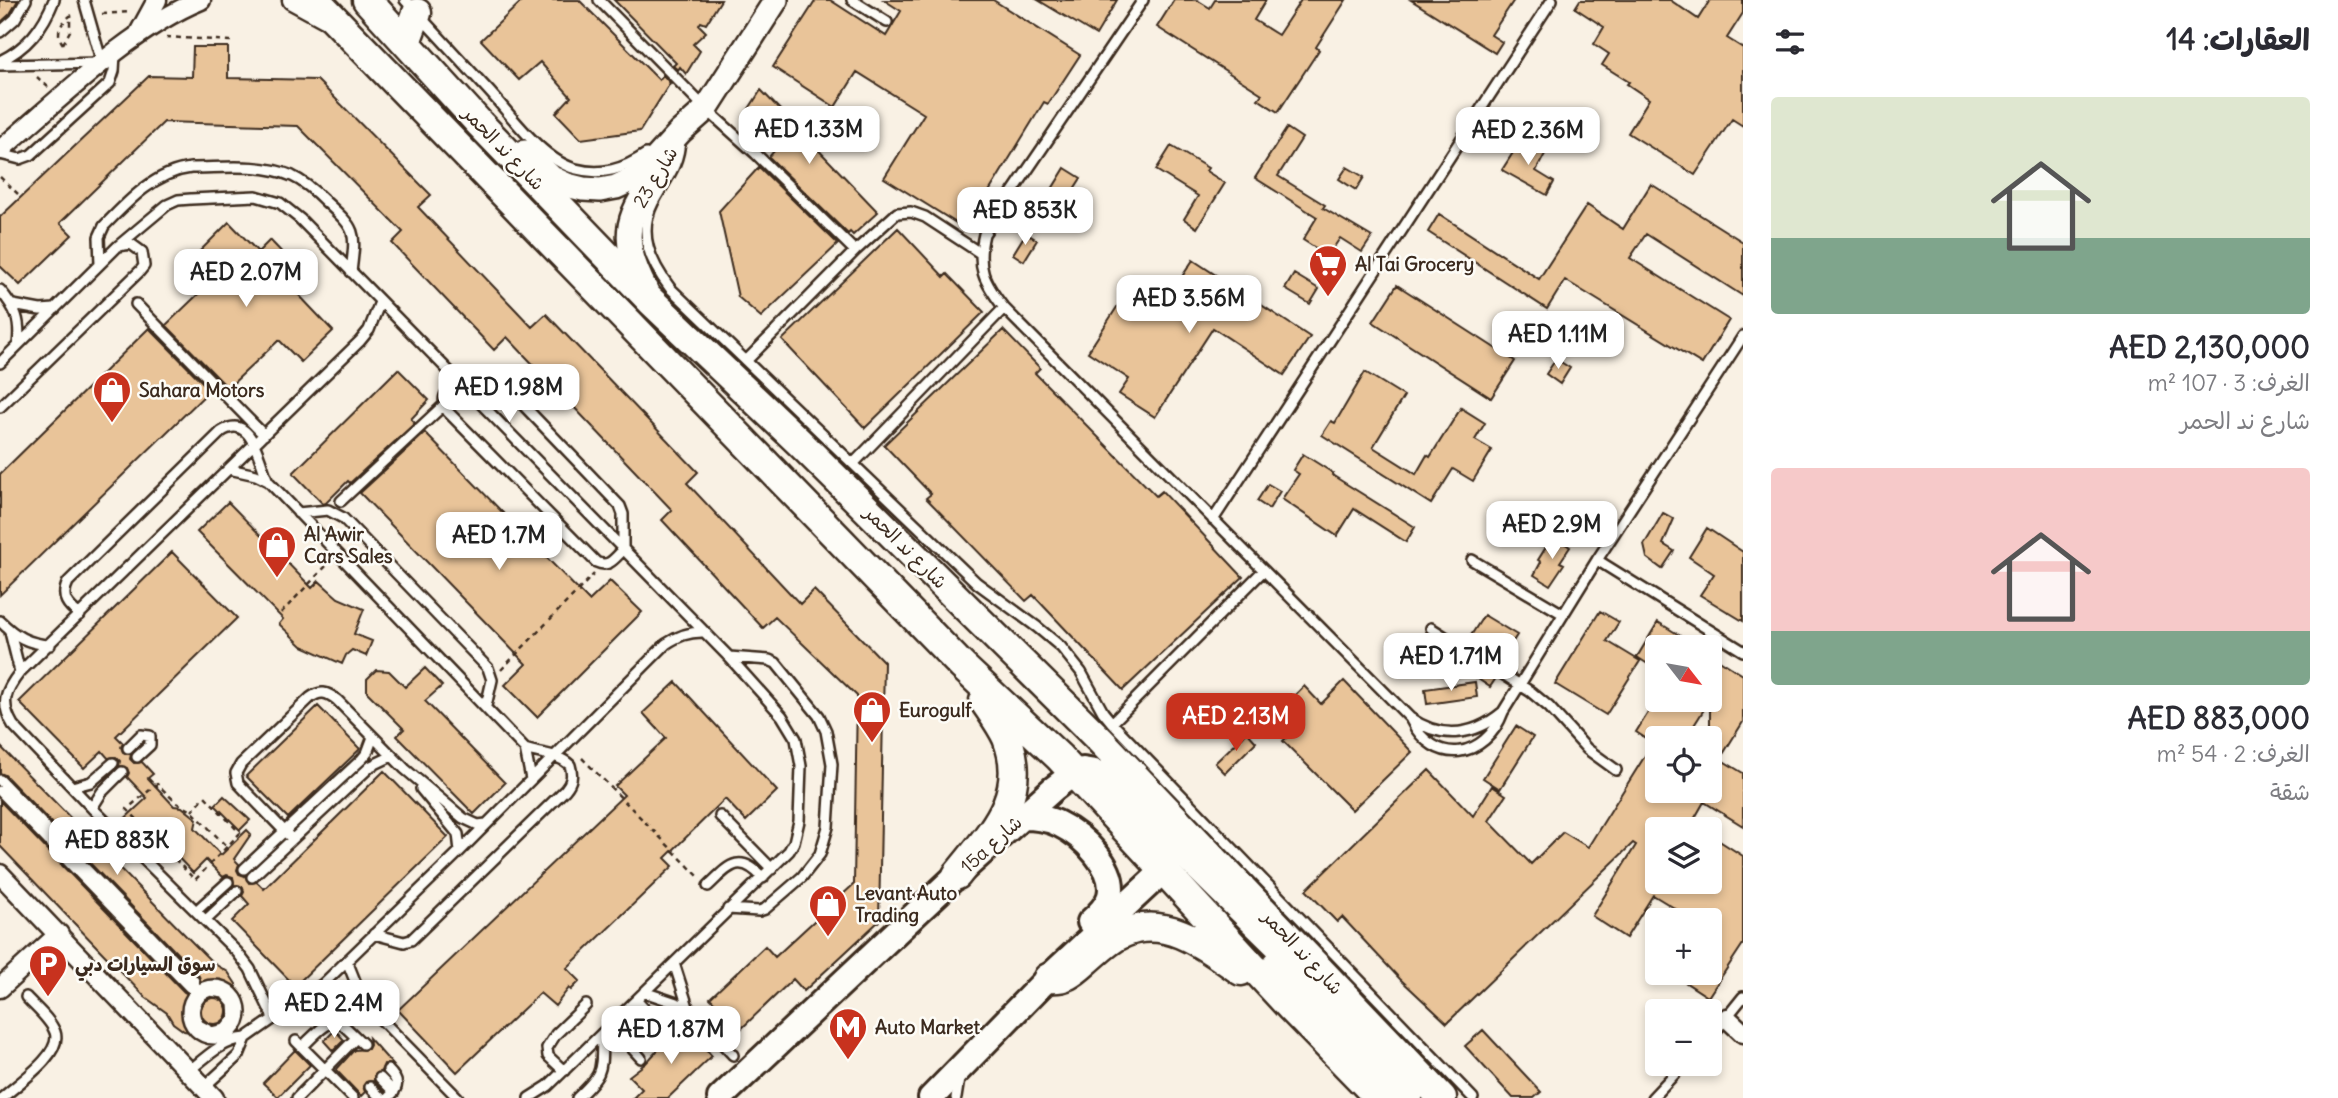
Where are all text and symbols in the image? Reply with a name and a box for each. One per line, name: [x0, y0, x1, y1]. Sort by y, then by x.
text: العقارات: 14: [2166, 20, 2310, 58]
icon: filters: [1771, 23, 1809, 61]
street label: شارع ند الحمر: [455, 100, 550, 196]
pin: AED 1.33M: [729, 106, 889, 166]
pin: AED 2.36M: [1448, 108, 1608, 167]
text: AED 1.33M: [755, 114, 863, 143]
text: AED 2.36M: [1472, 115, 1584, 144]
street label: شارع 23: [627, 142, 684, 213]
icon: home: [1978, 143, 2104, 269]
pin: AED 853K: [953, 188, 1097, 247]
text: AED 853K: [973, 195, 1077, 224]
supermarket icon: Al Tai Grocery: [1307, 243, 1349, 298]
pin: AED 2.07M: [166, 250, 326, 309]
place label: Al Tai Grocery: [1355, 252, 1474, 276]
text: AED 2.07M: [190, 257, 302, 286]
pin: AED 3.56M: [1109, 276, 1269, 335]
text: AED 3.56M: [1132, 283, 1246, 312]
pin: AED 1.11M: [1478, 312, 1638, 371]
text: AED 1.11M: [1508, 319, 1608, 348]
text: AED 2,130,000: [2109, 328, 2310, 366]
pin: AED 1.98M: [429, 364, 589, 424]
text: الغرف: 3 · 107 m²: [2148, 368, 2310, 397]
shop icon: Sahara Motors: [91, 369, 133, 424]
text: AED 1.98M: [454, 372, 564, 401]
place label: Sahara Motors: [139, 378, 265, 402]
text: شارع ند الحمر: [2180, 406, 2310, 435]
street label: شارع ند الحمر: [857, 499, 952, 595]
pin: AED 2.9M: [1480, 502, 1624, 561]
text: AED 2.9M: [1502, 509, 1602, 538]
pin: AED 1.7M: [427, 512, 571, 572]
icon: home: [1978, 514, 2104, 640]
text: AED 1.7M: [452, 520, 546, 549]
place label: Al Awir Cars Sales: [304, 522, 393, 568]
shop icon: Al Awir Cars Sales: [256, 524, 298, 579]
pin: AED 1.71M: [1371, 634, 1531, 693]
north arrow: [1645, 635, 1722, 712]
map controls: [1645, 635, 1722, 1076]
text: AED 1.71M: [1399, 641, 1503, 670]
shop icon: Eurogulf: [851, 689, 893, 744]
pin: AED 2.13M: [1156, 694, 1316, 753]
place label: Eurogulf: [899, 698, 972, 722]
text: AED 883,000: [2128, 699, 2310, 737]
text: AED 2.13M: [1182, 701, 1290, 730]
button: locate: [1645, 726, 1722, 803]
text: الغرف: 2 · 54 m²: [2157, 739, 2310, 768]
text: شقة: [2270, 777, 2310, 806]
street label: 15a شارع: [955, 810, 1028, 879]
button: layers: [1645, 817, 1722, 894]
pin: AED 883K: [45, 818, 189, 877]
text: AED 883K: [65, 825, 169, 854]
place label: Levant Auto Trading: [855, 881, 957, 927]
shop icon: Levant Auto Trading: [807, 883, 849, 938]
street label: شارع ند الحمر: [1255, 903, 1348, 1001]
button: +: [1645, 908, 1722, 985]
parking icon: سوق السيارات دبي: [27, 943, 69, 998]
place label: سوق السيارات دبي: [75, 952, 216, 981]
pin: AED 2.4M: [262, 981, 406, 1040]
text: AED 2.4M: [285, 988, 383, 1017]
button: −: [1645, 999, 1722, 1076]
pin: AED 1.87M: [591, 1006, 751, 1066]
metro station icon: Auto Market: [827, 1006, 869, 1061]
text: AED 1.87M: [617, 1014, 725, 1043]
place label: Auto Market: [875, 1015, 981, 1039]

